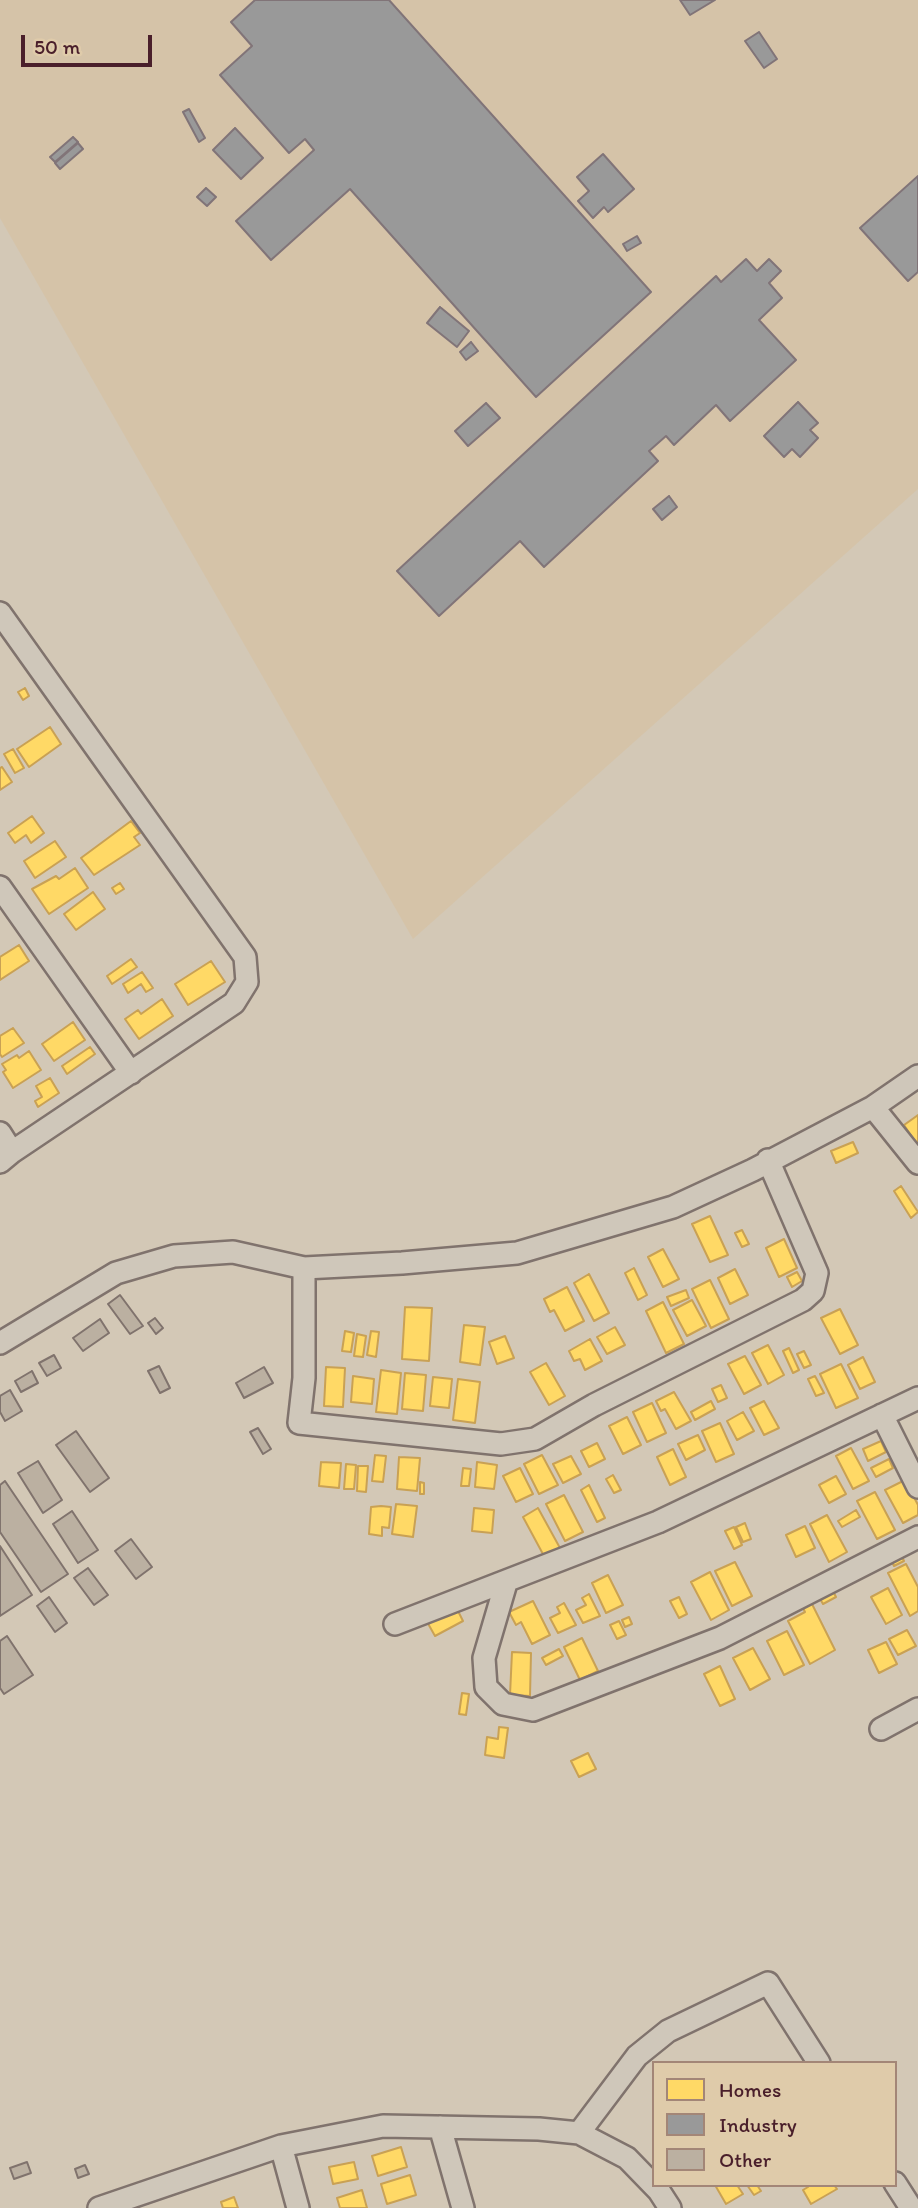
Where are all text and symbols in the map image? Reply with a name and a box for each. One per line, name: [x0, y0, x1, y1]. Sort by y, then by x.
scale bar: [24, 21, 156, 65]
text: 50 m: [34, 34, 80, 59]
legend: [652, 2061, 897, 2187]
text: Homes: [719, 2077, 781, 2102]
text: Industry: [719, 2112, 797, 2137]
text: Other: [719, 2147, 771, 2172]

